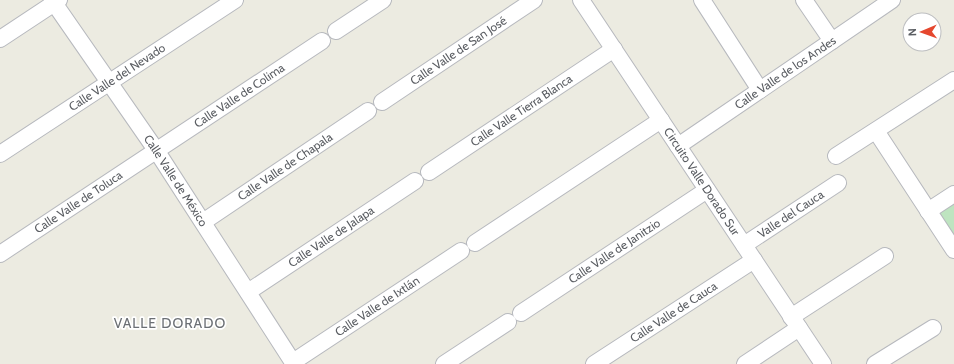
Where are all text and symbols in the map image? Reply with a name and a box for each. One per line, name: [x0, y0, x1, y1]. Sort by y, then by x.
north arrow: [902, 12, 942, 52]
street label: Calle Valle de San José: [407, 13, 509, 88]
text: N: [905, 28, 919, 36]
street label: Calle Valle de los Andes: [732, 33, 839, 112]
street label: Calle Valle del Nevado: [66, 40, 168, 114]
street label: Calle Valle de Colima: [191, 60, 288, 131]
street label: Calle Valle Tierra Blanca: [467, 71, 575, 149]
street label: Circuito Valle Dorado Sur: [661, 124, 743, 238]
street label: Calle Valle de Chapala: [235, 129, 335, 204]
street label: Calle Valle de México: [141, 132, 211, 229]
street label: Calle Valle de Toluca: [31, 167, 125, 236]
street label: Valle del Cauca: [755, 186, 827, 241]
street label: Calle Valle de Jalapa: [285, 202, 377, 270]
street label: Calle Valle de Janitzio: [565, 215, 663, 287]
street label: Calle Valle de Ixtlán: [332, 272, 422, 339]
street label: Calle Valle de Cauca: [627, 278, 720, 346]
district label: VALLE DORADO: [114, 314, 226, 332]

